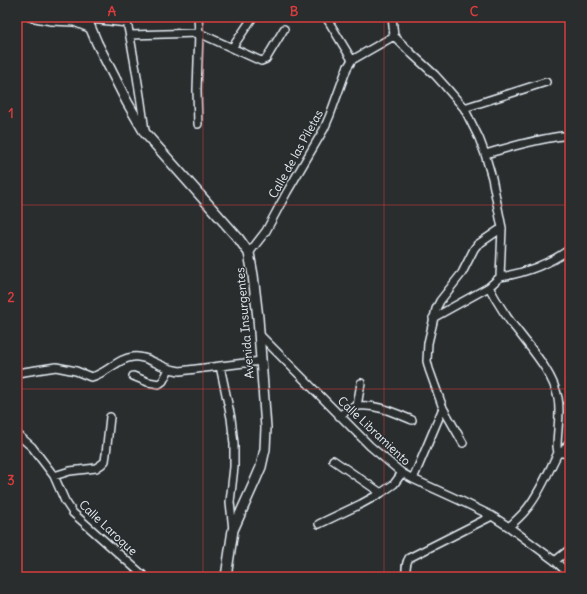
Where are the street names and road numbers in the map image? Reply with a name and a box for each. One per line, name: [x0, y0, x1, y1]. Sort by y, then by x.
street label: Calle de las Piletas: [265, 107, 326, 201]
street label: Avenida Insurgentes: [232, 267, 257, 379]
street label: Calle Libramiento: [335, 393, 414, 468]
street label: Calle Laroque: [76, 497, 141, 558]

